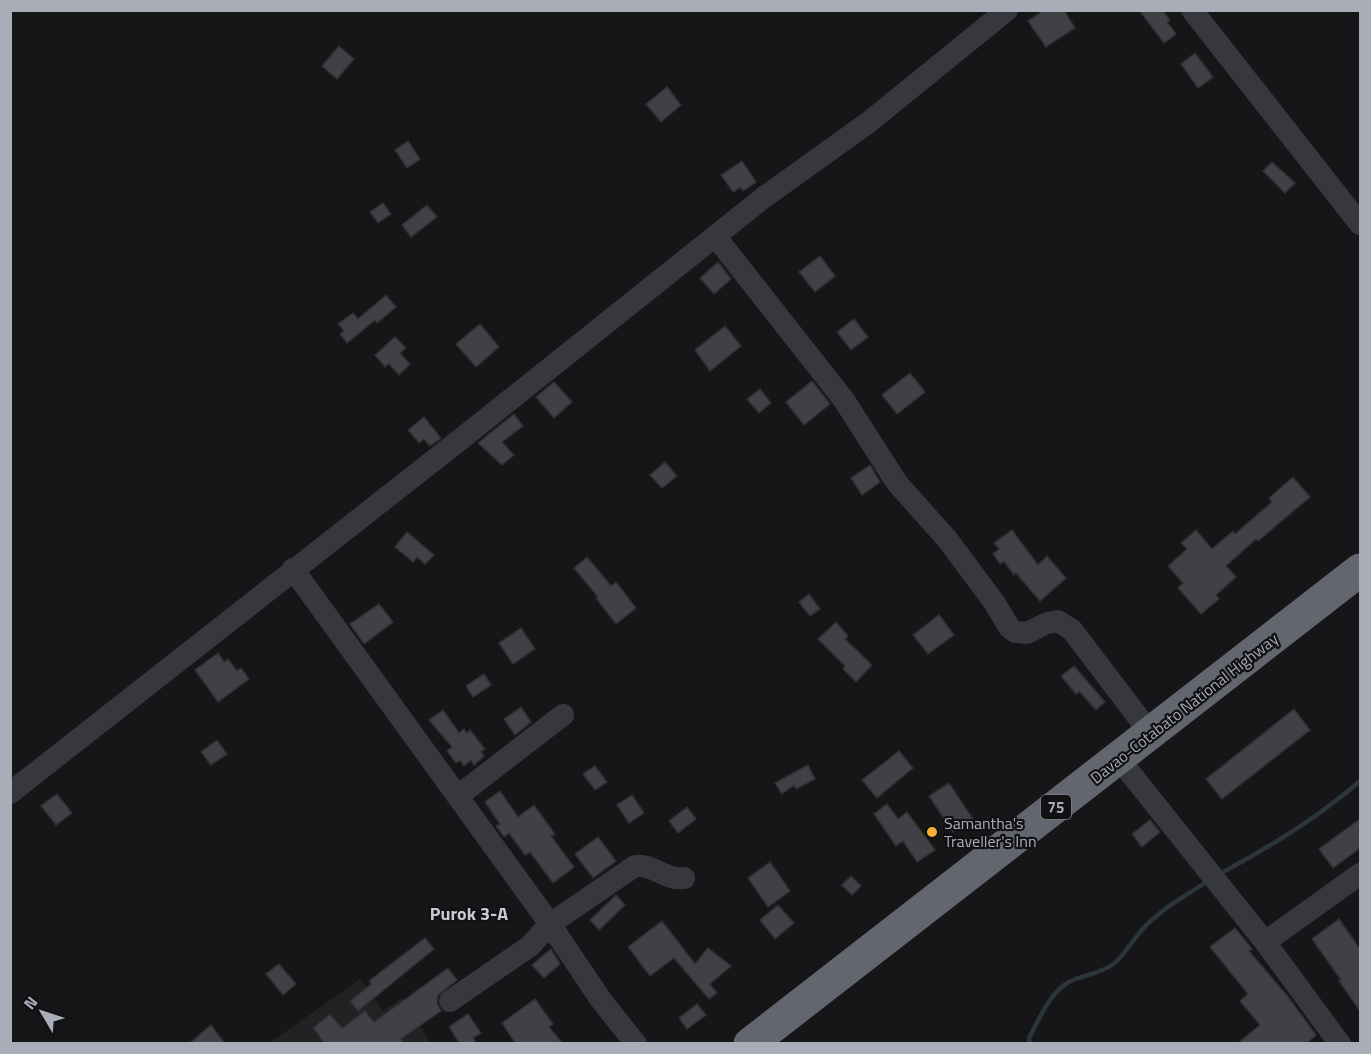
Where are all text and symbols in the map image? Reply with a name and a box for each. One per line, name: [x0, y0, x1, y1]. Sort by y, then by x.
street label: Davao-Cotabato National Highway: [1085, 627, 1283, 789]
road number: 75: [1041, 795, 1071, 819]
place label: Samantha's Traveller's Inn: [944, 811, 1036, 853]
marker: Samantha's Traveller's Inn: [925, 825, 939, 839]
district label: Purok 3-A: [430, 900, 508, 927]
north arrow: [12, 982, 72, 1042]
text: N: [18, 991, 43, 1014]

